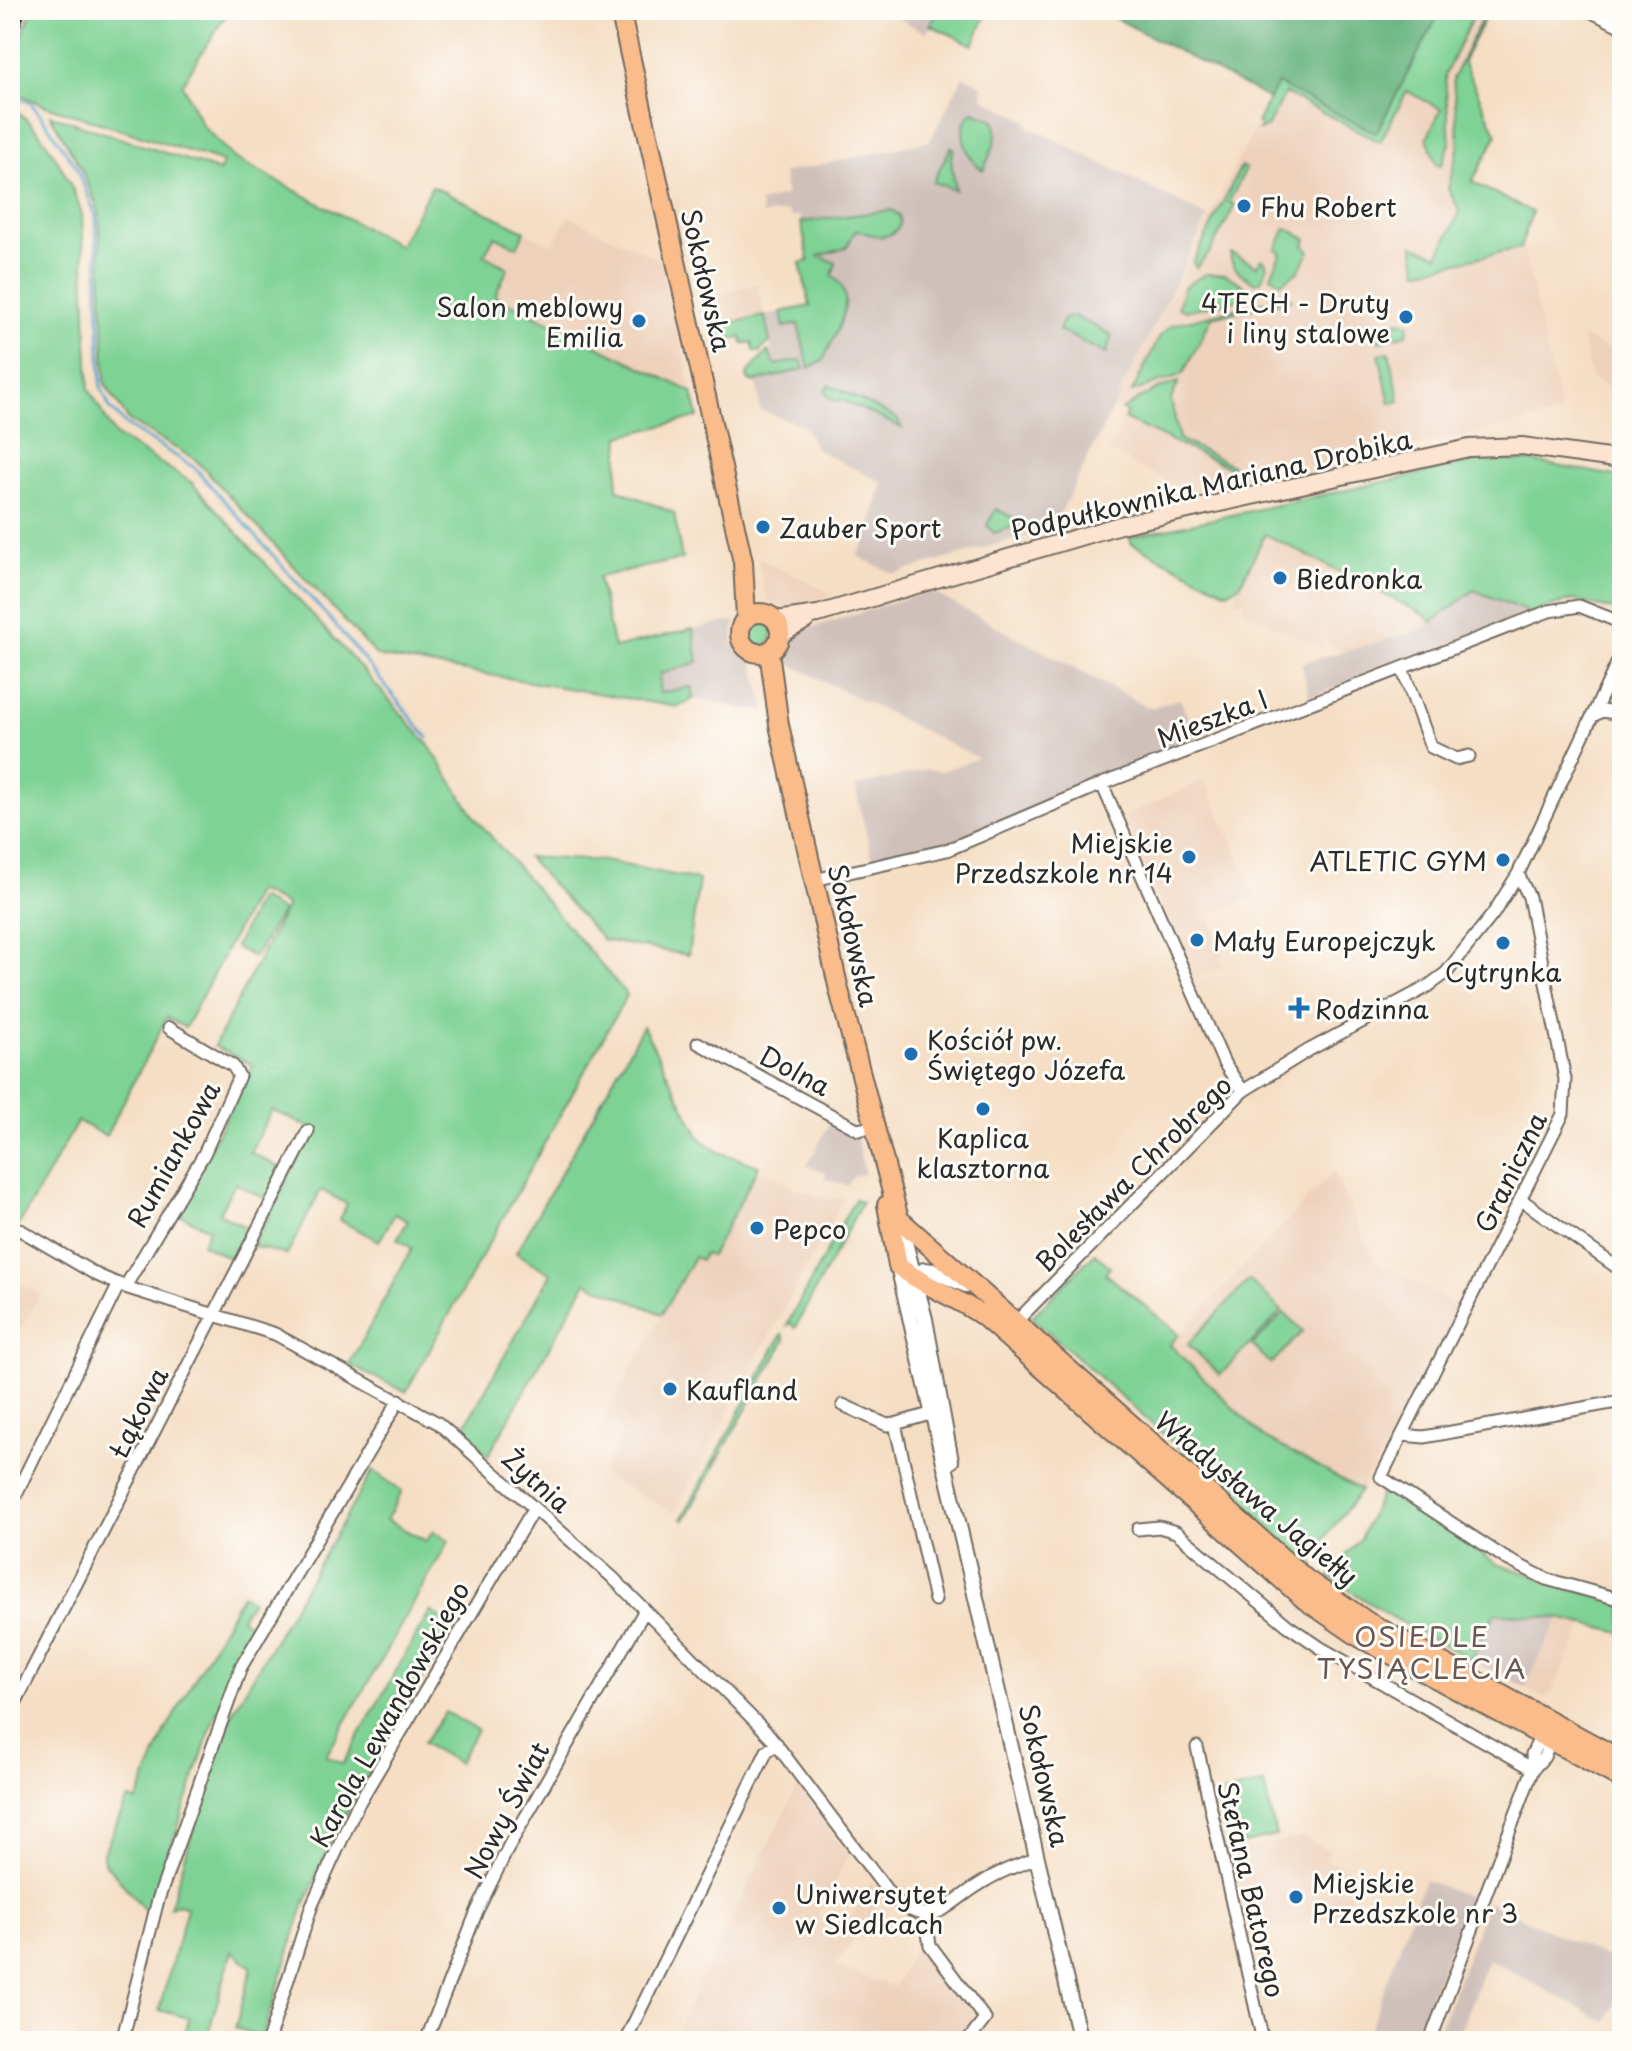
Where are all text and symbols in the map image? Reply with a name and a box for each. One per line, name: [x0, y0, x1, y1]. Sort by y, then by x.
place label: Fhu Robert: [1260, 187, 1397, 226]
marker: Fhu Robert: [1235, 197, 1253, 215]
street label: Sokołowska: [672, 205, 743, 356]
place label: 4TECH - Druty i liny stalowe: [1201, 283, 1390, 352]
place label: Salon meblowy Emilia: [436, 287, 623, 356]
marker: 4TECH - Druty i liny stalowe: [1397, 308, 1415, 326]
marker: Salon meblowy Emilia: [630, 312, 648, 330]
street label: Podpułkownika Mariana Drobika: [1006, 419, 1416, 549]
place label: Zauber Sport: [779, 508, 941, 547]
marker: Zauber Sport: [754, 518, 772, 536]
place label: Biedronka: [1296, 559, 1423, 598]
marker: Biedronka: [1271, 569, 1289, 587]
street label: Mieszka I: [1151, 679, 1273, 757]
place label: Miejskie Przedszkole nr 14: [955, 823, 1173, 892]
place label: ATLETIC GYM: [1309, 841, 1487, 880]
marker: Miejskie Przedszkole nr 14: [1180, 848, 1198, 866]
marker: ATLETIC GYM: [1494, 851, 1512, 869]
street label: Sokołowska: [819, 860, 890, 1011]
place label: Mały Europejczyk: [1213, 921, 1436, 960]
marker: Mały Europejczyk: [1188, 931, 1206, 949]
marker: Cytrynka: [1494, 934, 1512, 952]
place label: Cytrynka: [1445, 952, 1562, 991]
place label: Rodzinna: [1315, 989, 1430, 1028]
marker: Rodzinna: [1290, 999, 1308, 1017]
place label: Kościół pw. Świętego Józefa: [927, 1020, 1126, 1089]
street label: Dolna: [752, 1035, 838, 1105]
marker: Kościół pw. Świętego Józefa: [902, 1045, 920, 1063]
street label: Bolesława Chrobrego: [1026, 1066, 1240, 1280]
street label: Rumiankowa: [117, 1073, 230, 1234]
marker: Kaplica klasztorna: [974, 1100, 992, 1118]
street label: Graniczna: [1464, 1104, 1556, 1239]
place label: Kaplica klasztorna: [917, 1118, 1050, 1187]
place label: Pepco: [773, 1209, 846, 1248]
marker: Pepco: [748, 1219, 766, 1237]
street label: Łąkowa: [98, 1359, 178, 1465]
place label: Kaufland: [686, 1370, 798, 1409]
marker: Kaufland: [661, 1380, 679, 1398]
street label: Władysława Jagiełły: [1147, 1401, 1367, 1595]
street label: Żytnia: [494, 1438, 580, 1522]
street label: Karola Lewandowskiego: [300, 1574, 478, 1854]
district label: OSIEDLE TYSIĄCLECIA: [1317, 1614, 1527, 1689]
street label: Sokołowska: [1010, 1700, 1081, 1851]
street label: Nowy Świat: [453, 1734, 559, 1886]
street label: Stefana Batorego: [1208, 1777, 1296, 2001]
place label: Miejskie Przedszkole nr 3: [1312, 1863, 1518, 1932]
place label: Uniwersytet w Siedlcach: [795, 1874, 947, 1943]
marker: Miejskie Przedszkole nr 3: [1287, 1888, 1305, 1906]
marker: Uniwersytet w Siedlcach: [770, 1899, 788, 1917]

